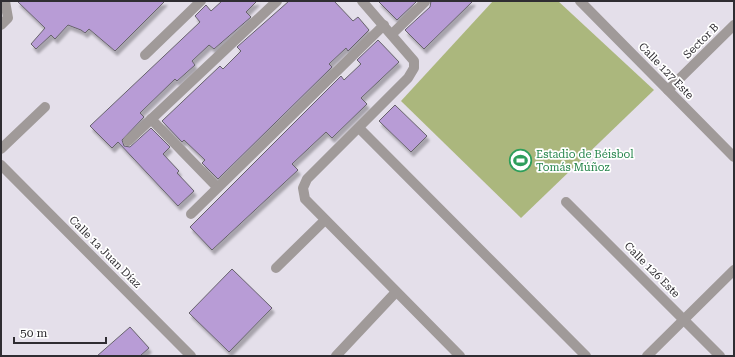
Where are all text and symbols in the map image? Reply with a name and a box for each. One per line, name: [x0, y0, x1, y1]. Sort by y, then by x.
street label: Sector B: [681, 21, 721, 61]
street label: Calle 127 Este: [636, 40, 696, 102]
sports icon: Estadio de Béisbol Tomás Múñoz: [508, 147, 534, 173]
place label: Estadio de Béisbol Tomás Múñoz: [536, 148, 634, 174]
street label: Calle 1a Juan Díaz: [66, 213, 144, 291]
street label: Calle 126 Este: [622, 240, 682, 300]
scale bar: [14, 319, 106, 345]
text: 50 m: [20, 326, 47, 340]

